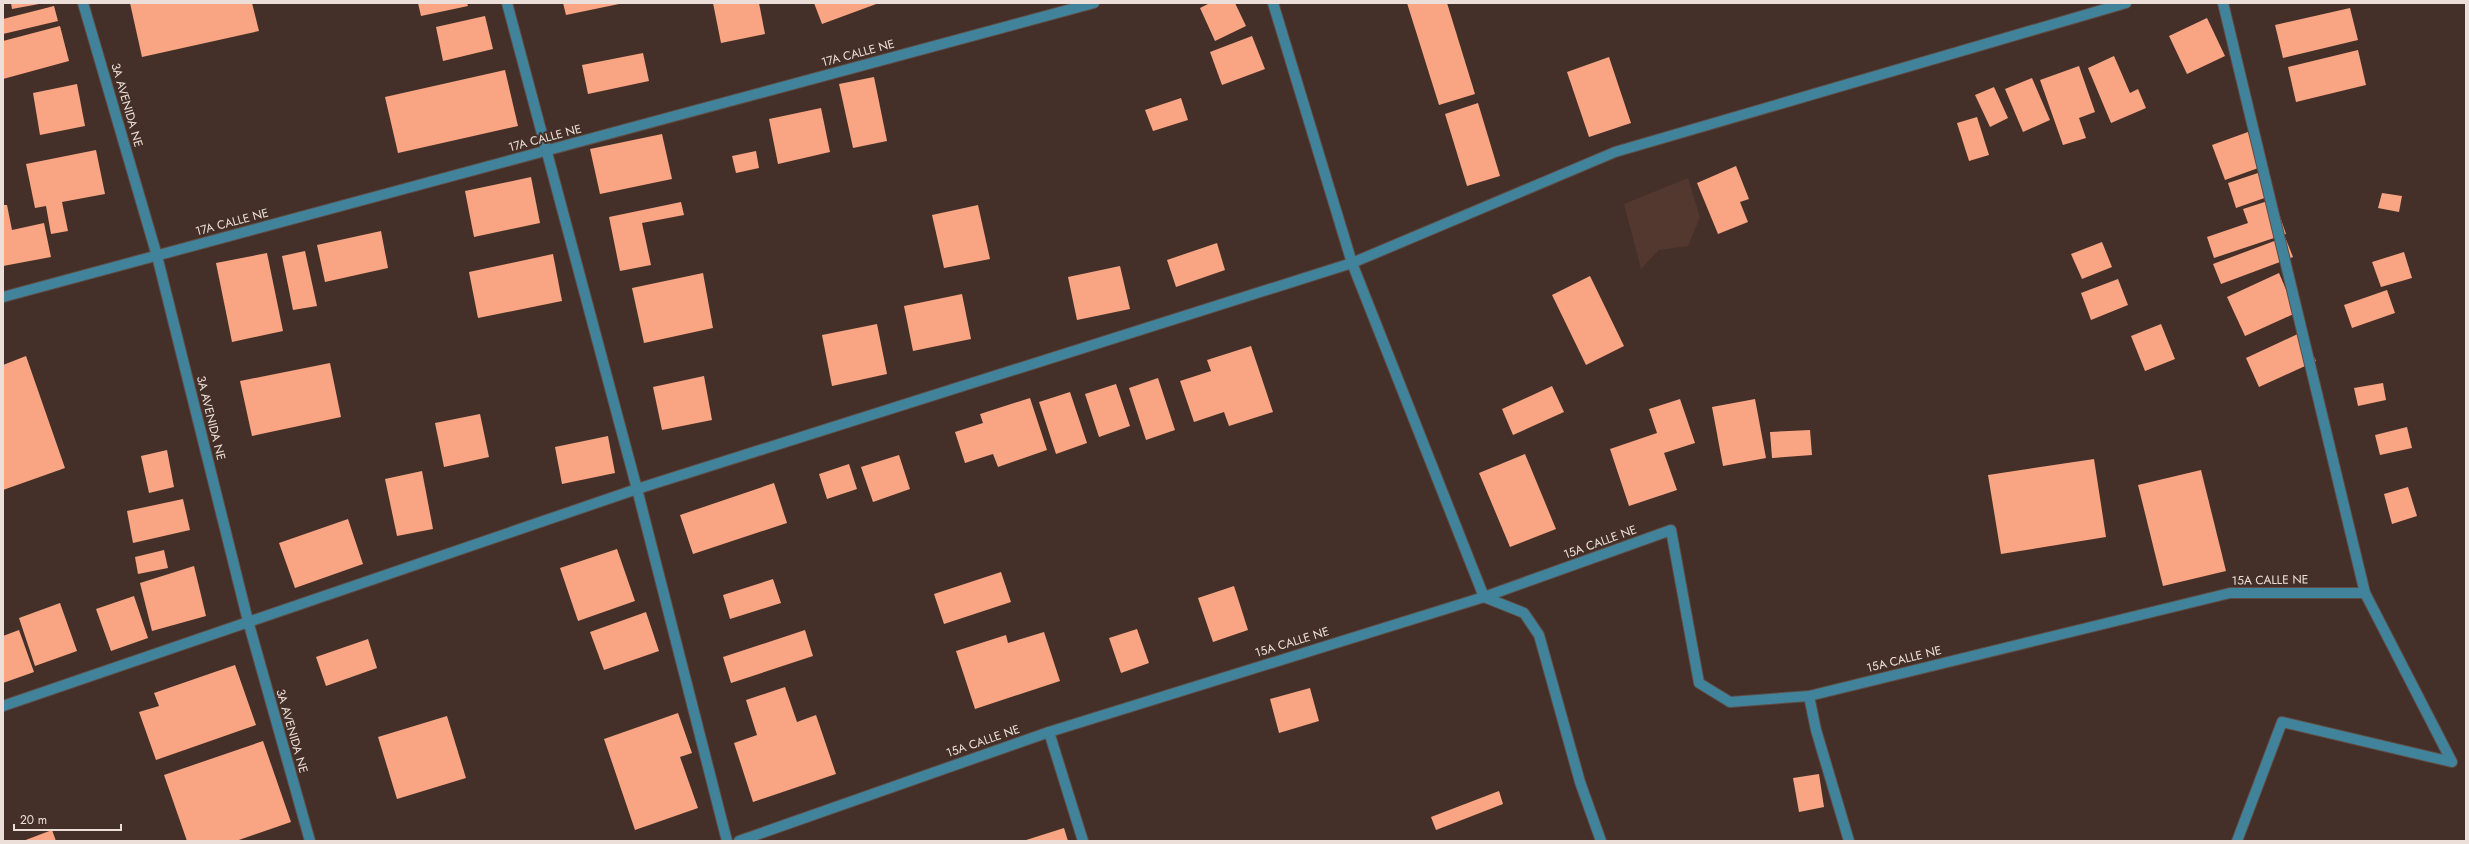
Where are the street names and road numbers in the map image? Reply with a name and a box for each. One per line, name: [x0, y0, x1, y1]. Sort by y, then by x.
street label: 17A CALLE NE: [820, 35, 896, 71]
street label: 3A AVENIDA NE: [106, 61, 148, 149]
street label: 17A CALLE NE: [507, 120, 583, 156]
street label: 17A CALLE NE: [194, 204, 270, 240]
street label: 3A AVENIDA NE: [192, 374, 230, 462]
street label: 15A CALLE NE: [1561, 520, 1639, 564]
street label: 15A CALLE NE: [2232, 570, 2308, 590]
street label: 15A CALLE NE: [1253, 622, 1331, 662]
street label: 15A CALLE NE: [1865, 641, 1943, 677]
street label: 3A AVENIDA NE: [271, 687, 313, 775]
street label: 15A CALLE NE: [944, 720, 1022, 762]

